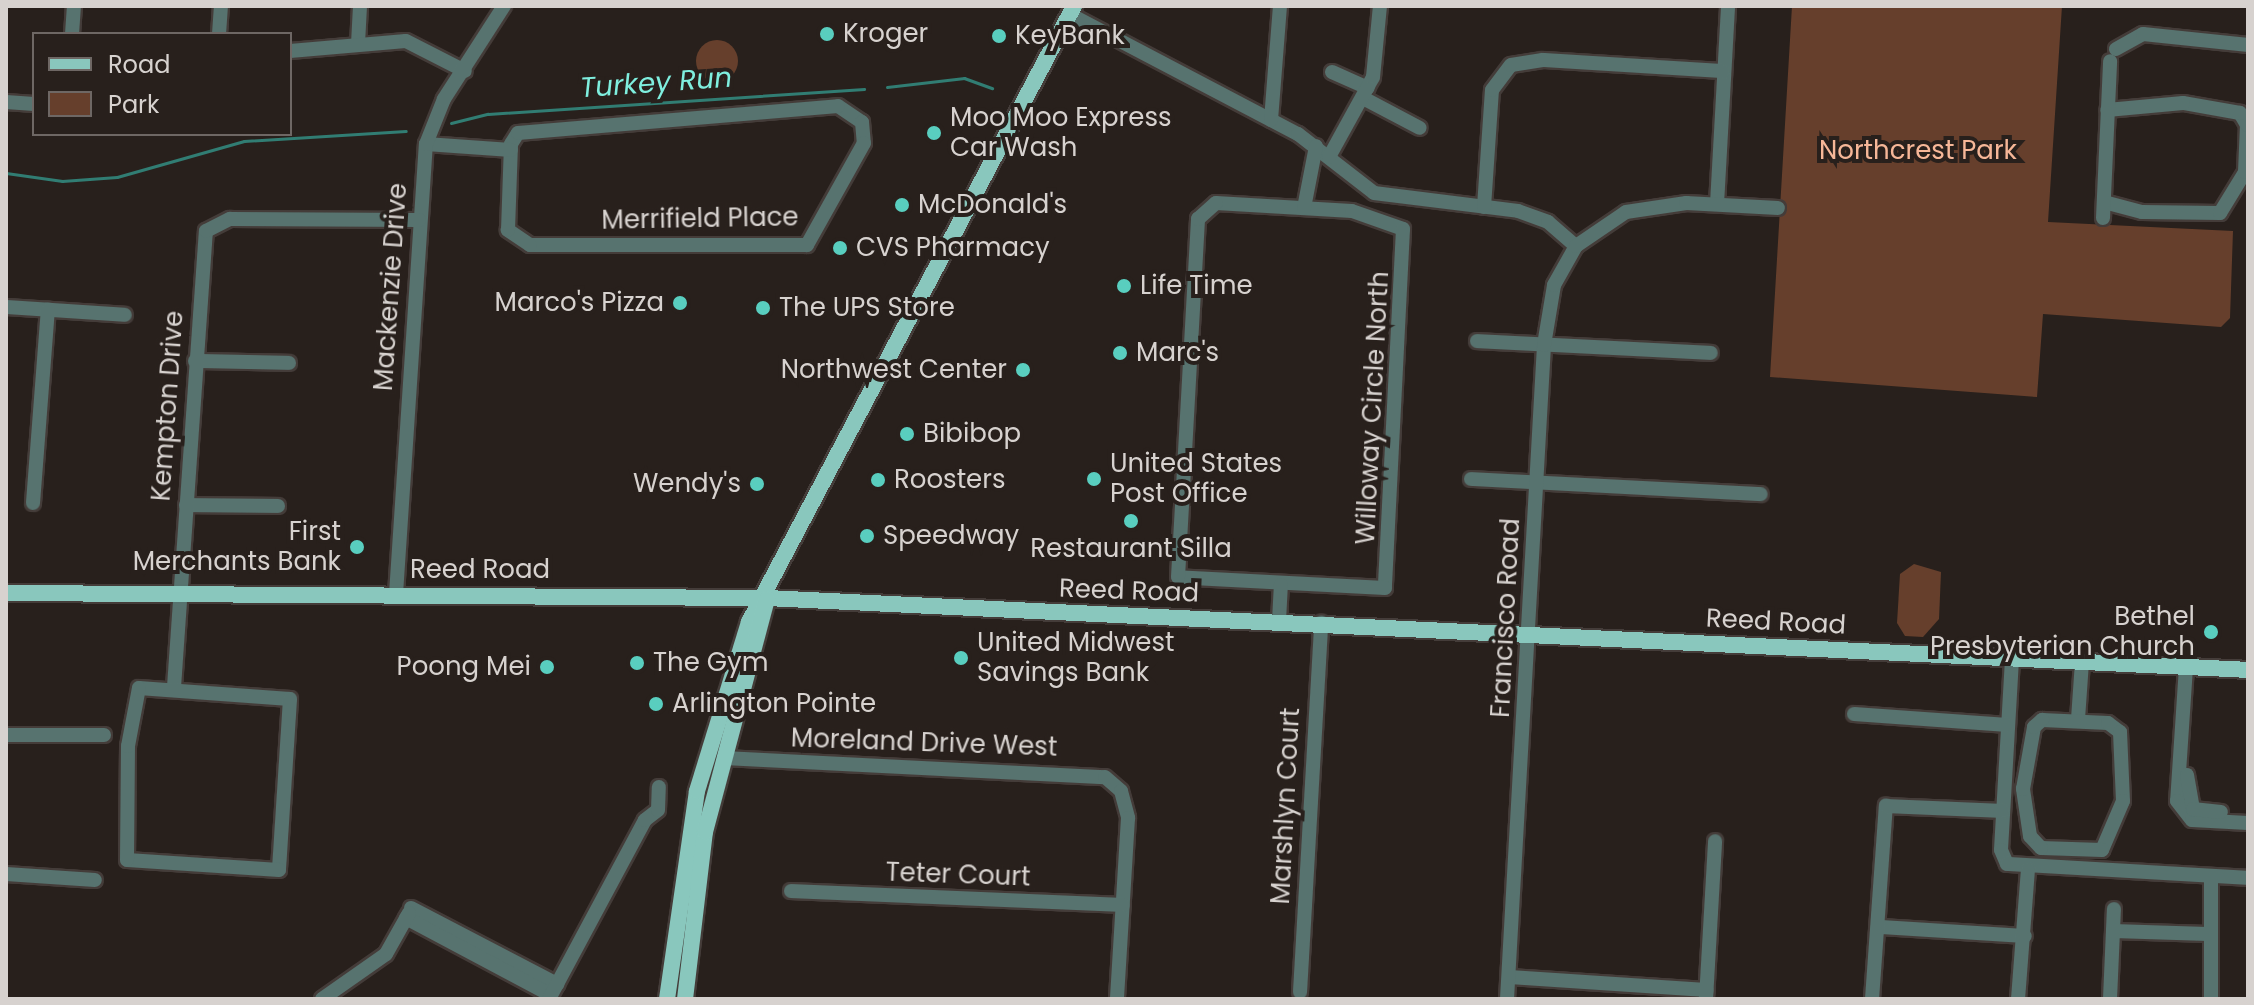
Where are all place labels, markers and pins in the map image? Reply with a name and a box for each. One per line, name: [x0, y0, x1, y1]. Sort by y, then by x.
place label: Kroger: [843, 18, 928, 50]
place label: KeyBank: [1015, 20, 1125, 52]
marker: Kroger: [818, 25, 836, 43]
marker: KeyBank: [990, 27, 1008, 45]
place label: Moo Moo Express Car Wash: [950, 102, 1172, 164]
marker: Moo Moo Express Car Wash: [925, 124, 943, 142]
place label: McDonald's: [918, 189, 1067, 221]
marker: McDonald's: [893, 196, 911, 214]
place label: CVS Pharmacy: [856, 232, 1050, 264]
marker: CVS Pharmacy: [831, 239, 849, 257]
place label: Life Time: [1140, 270, 1253, 302]
marker: Life Time: [1115, 277, 1133, 295]
place label: Marco's Pizza: [495, 287, 664, 319]
place label: The UPS Store: [779, 292, 955, 324]
marker: Marco's Pizza: [671, 294, 689, 312]
marker: The UPS Store: [754, 299, 772, 317]
place label: Marc's: [1136, 337, 1219, 369]
marker: Marc's: [1111, 344, 1129, 362]
place label: Northwest Center: [781, 354, 1007, 386]
marker: Northwest Center: [1014, 361, 1032, 379]
place label: Bibibop: [923, 418, 1021, 450]
marker: Bibibop: [898, 425, 916, 443]
place label: United States Post Office: [1110, 448, 1282, 510]
place label: Roosters: [894, 464, 1006, 496]
place label: Wendy's: [633, 468, 741, 500]
marker: United States Post Office: [1085, 470, 1103, 488]
marker: Roosters: [869, 471, 887, 489]
marker: Wendy's: [748, 475, 766, 493]
marker: Restaurant Silla: [1122, 512, 1140, 530]
place label: First Merchants Bank: [133, 516, 341, 578]
place label: Speedway: [883, 520, 1019, 552]
marker: Speedway: [858, 527, 876, 545]
place label: Restaurant Silla: [1030, 533, 1232, 565]
marker: First Merchants Bank: [348, 538, 366, 556]
place label: Bethel Presbyterian Church: [1930, 601, 2195, 662]
marker: Bethel Presbyterian Church: [2202, 623, 2220, 641]
place label: United Midwest Savings Bank: [977, 627, 1175, 688]
place label: The Gym: [653, 647, 768, 679]
marker: United Midwest Savings Bank: [952, 649, 970, 667]
place label: Poong Mei: [397, 651, 531, 683]
marker: The Gym: [628, 654, 646, 672]
marker: Poong Mei: [538, 658, 556, 676]
place label: Arlington Pointe: [672, 688, 876, 720]
marker: Arlington Pointe: [647, 695, 665, 713]

